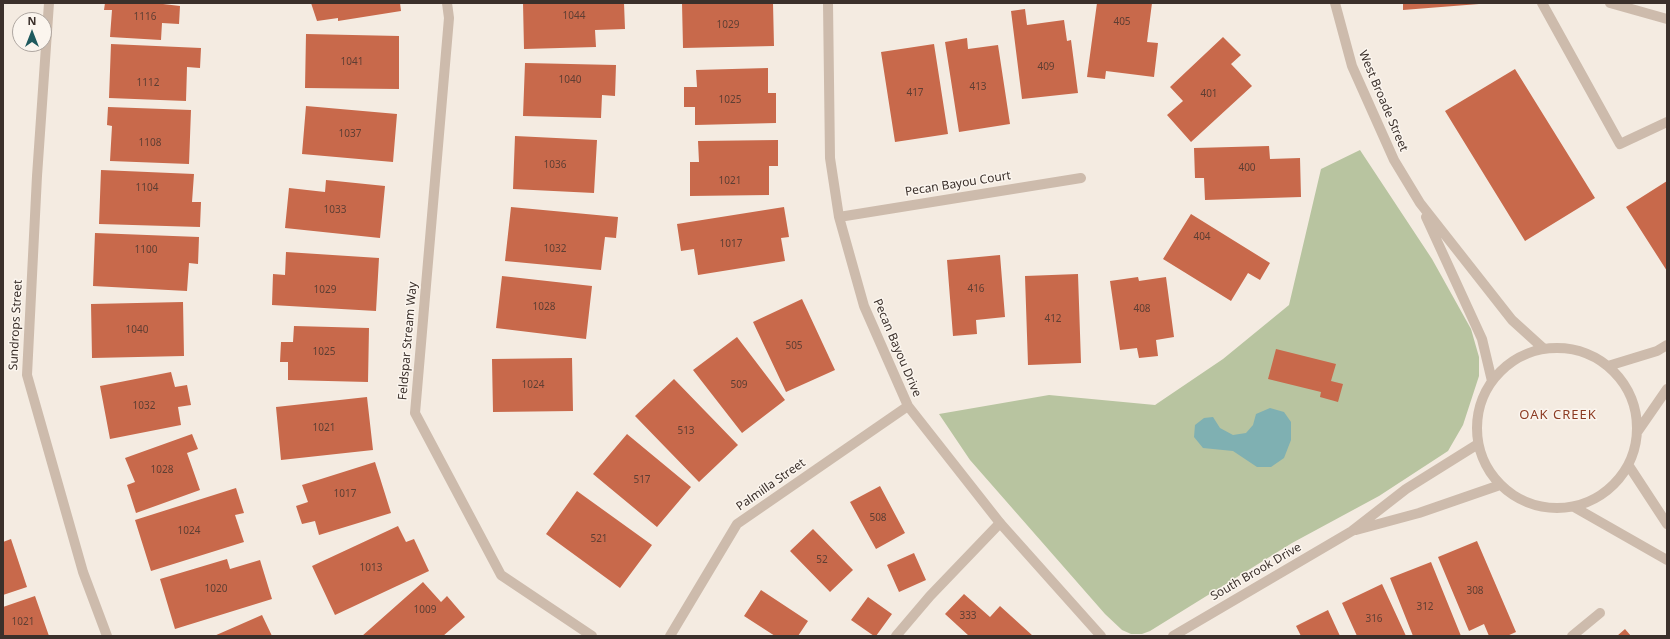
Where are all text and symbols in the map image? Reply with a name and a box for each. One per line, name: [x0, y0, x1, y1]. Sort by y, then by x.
house number: 1044: [563, 10, 585, 22]
house number: 1116: [134, 11, 156, 23]
north arrow: [12, 12, 52, 52]
text: N: [28, 13, 36, 28]
house number: 405: [1113, 16, 1131, 28]
house number: 1029: [717, 19, 739, 31]
street label: West Broade Street: [1355, 48, 1411, 154]
house number: 1041: [341, 56, 363, 68]
house number: 409: [1037, 61, 1055, 73]
house number: 1040: [559, 74, 581, 86]
house number: 1112: [137, 77, 159, 89]
house number: 413: [969, 81, 987, 93]
house number: 417: [906, 87, 924, 99]
house number: 401: [1200, 88, 1218, 100]
house number: 1025: [719, 94, 741, 106]
house number: 1037: [339, 128, 361, 140]
house number: 1108: [139, 137, 161, 149]
house number: 1036: [544, 159, 566, 171]
house number: 400: [1238, 162, 1256, 174]
street label: Pecan Bayou Court: [904, 169, 1012, 199]
house number: 1021: [719, 175, 741, 187]
house number: 1104: [136, 182, 158, 194]
house number: 1033: [324, 204, 346, 216]
house number: 404: [1193, 231, 1211, 243]
house number: 1017: [720, 238, 742, 250]
house number: 1032: [544, 243, 566, 255]
house number: 1100: [135, 244, 157, 256]
street label: Sundrops Street: [6, 279, 26, 371]
street label: Feldspar Stream Way: [396, 281, 420, 401]
house number: 416: [967, 283, 985, 295]
house number: 1029: [314, 284, 336, 296]
street label: Pecan Bayou Drive: [870, 297, 924, 399]
house number: 1028: [533, 301, 555, 313]
house number: 408: [1133, 303, 1151, 315]
house number: 412: [1044, 313, 1062, 325]
house number: 1040: [126, 324, 148, 336]
house number: 505: [785, 340, 803, 352]
house number: 1025: [313, 346, 335, 358]
house number: 1024: [522, 379, 544, 391]
house number: 509: [730, 379, 748, 391]
house number: 1032: [133, 400, 155, 412]
district label: OAK CREEK: [1519, 407, 1597, 423]
house number: 1021: [313, 422, 335, 434]
house number: 513: [677, 425, 695, 437]
street label: Palmilla Street: [734, 456, 808, 514]
house number: 1028: [151, 464, 173, 476]
house number: 517: [633, 474, 651, 486]
house number: 1017: [334, 488, 356, 500]
house number: 508: [869, 512, 887, 524]
house number: 1024: [178, 525, 200, 537]
house number: 521: [590, 533, 608, 545]
street label: South Brook Drive: [1208, 540, 1304, 604]
house number: 52: [816, 554, 828, 566]
house number: 1013: [360, 562, 382, 574]
house number: 1020: [205, 583, 227, 595]
house number: 308: [1466, 585, 1484, 597]
house number: 312: [1416, 601, 1434, 613]
house number: 1009: [414, 604, 436, 616]
house number: 333: [959, 610, 977, 622]
house number: 316: [1365, 613, 1383, 625]
house number: 1021: [12, 616, 34, 628]

